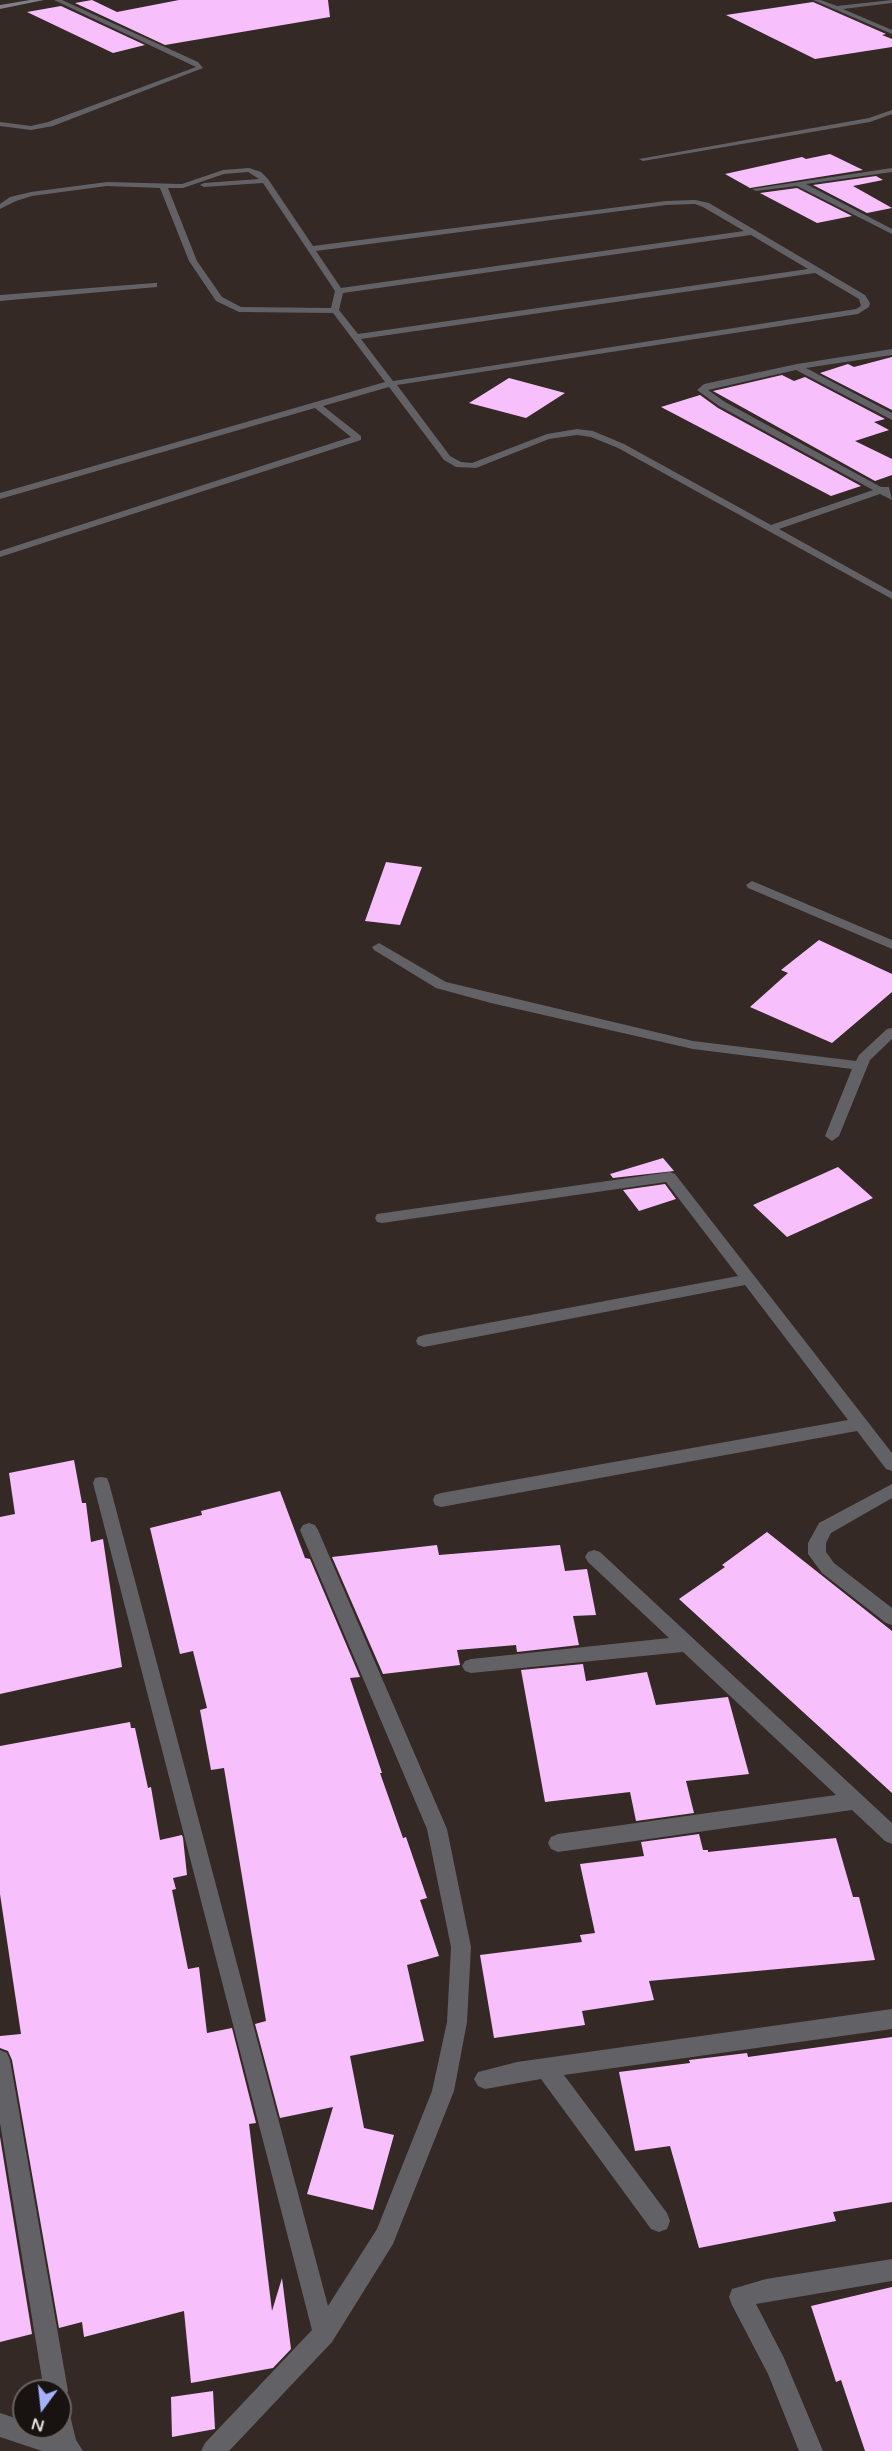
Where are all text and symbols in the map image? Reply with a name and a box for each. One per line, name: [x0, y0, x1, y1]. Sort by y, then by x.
north arrow: [12, 2379, 72, 2439]
text: N: [29, 2413, 47, 2436]

